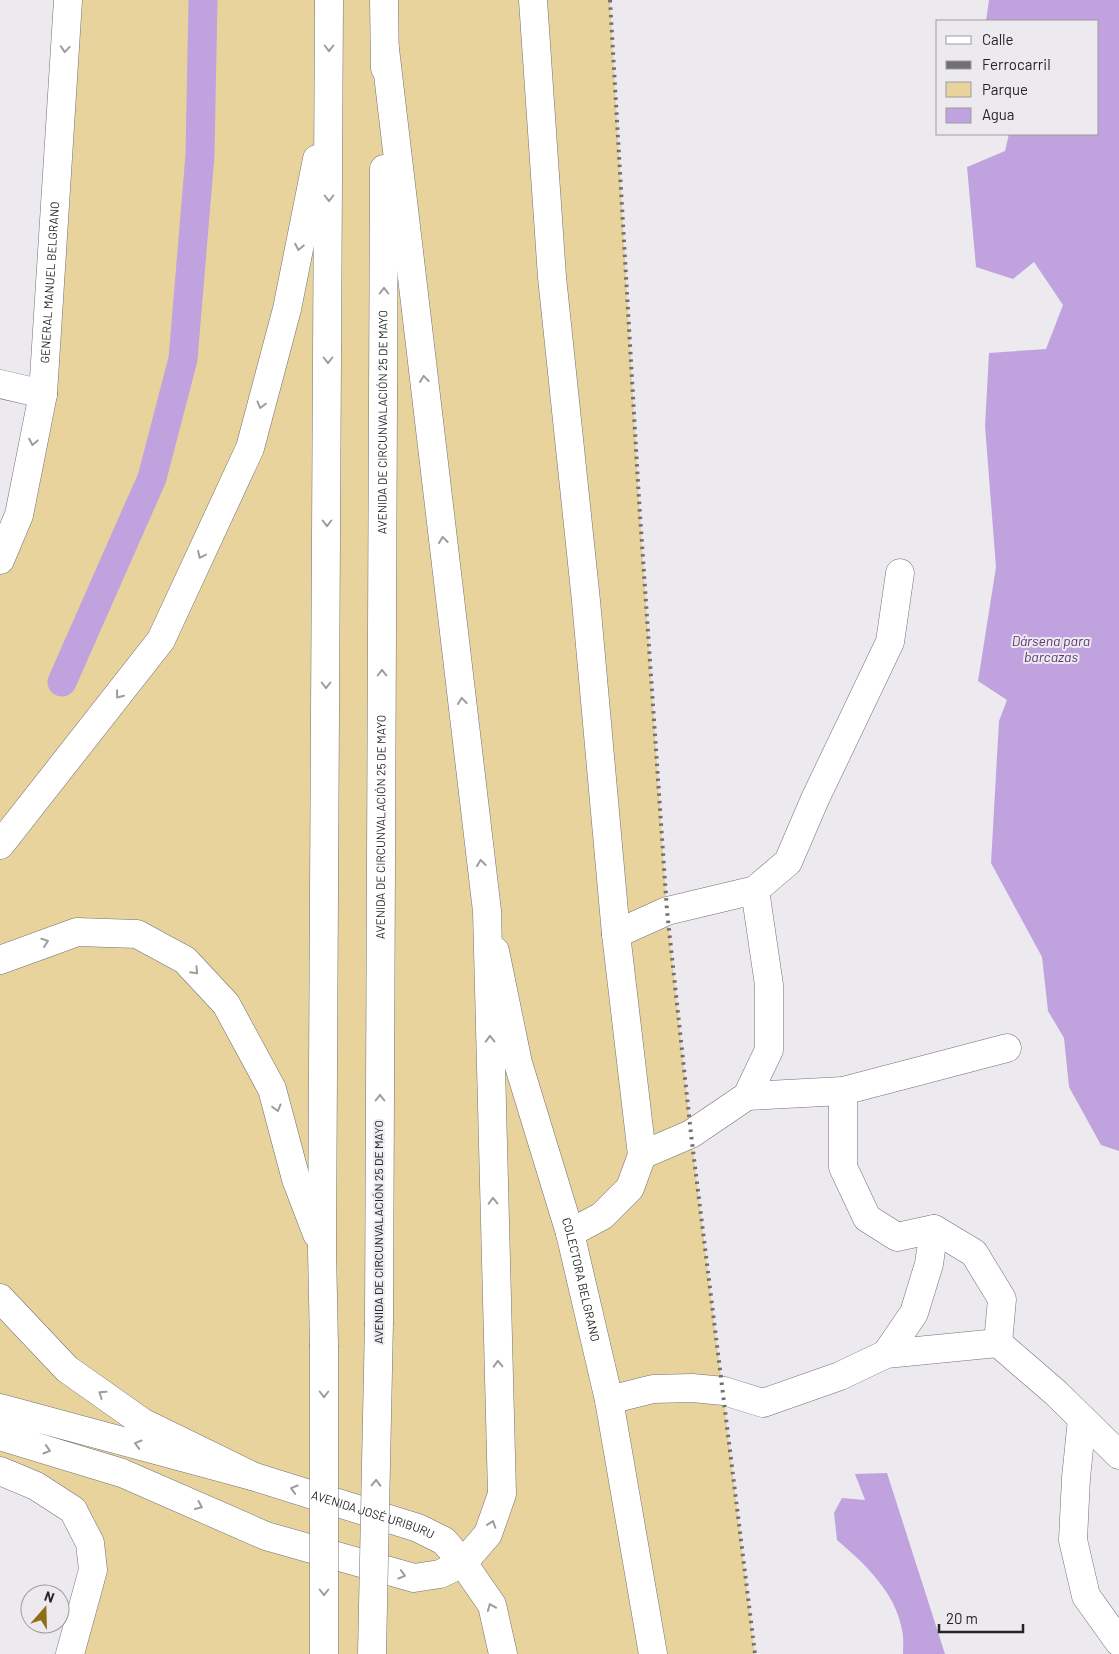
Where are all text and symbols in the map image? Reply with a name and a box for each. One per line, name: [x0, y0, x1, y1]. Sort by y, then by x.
legend: [936, 20, 1099, 135]
text: Calle: [982, 30, 1014, 48]
one-way arrow: [324, 44, 334, 52]
one-way arrow: [60, 45, 71, 53]
text: Ferrocarril: [982, 55, 1051, 73]
text: Parque: [982, 80, 1028, 98]
text: Agua: [982, 105, 1015, 123]
one-way arrow: [324, 194, 334, 202]
street label: GENERAL MANUEL BELGRANO: [37, 201, 61, 364]
one-way arrow: [294, 243, 305, 251]
one-way arrow: [379, 286, 389, 294]
street label: AVENIDA DE CIRCUNVALACIÓN 25 DE MAYO: [374, 310, 389, 534]
one-way arrow: [323, 356, 333, 364]
one-way arrow: [419, 374, 430, 382]
one-way arrow: [256, 401, 267, 409]
one-way arrow: [29, 437, 39, 446]
one-way arrow: [322, 519, 332, 527]
one-way arrow: [438, 536, 449, 544]
one-way arrow: [196, 550, 207, 559]
water label: Dársena para barcazas: [1012, 632, 1090, 665]
one-way arrow: [377, 669, 387, 677]
one-way arrow: [321, 682, 331, 689]
one-way arrow: [116, 689, 125, 698]
one-way arrow: [457, 697, 468, 705]
street label: AVENIDA DE CIRCUNVALACIÓN 25 DE MAYO: [373, 715, 388, 939]
one-way arrow: [476, 858, 487, 866]
one-way arrow: [41, 938, 49, 948]
one-way arrow: [189, 965, 198, 974]
one-way arrow: [484, 1034, 495, 1042]
one-way arrow: [375, 1094, 385, 1102]
one-way arrow: [272, 1104, 282, 1112]
street label: AVENIDA DE CIRCUNVALACIÓN 25 DE MAYO: [371, 1120, 385, 1344]
one-way arrow: [488, 1197, 498, 1204]
street label: COLECTORA BELGRANO: [560, 1216, 603, 1343]
one-way arrow: [493, 1359, 504, 1367]
one-way arrow: [319, 1390, 329, 1398]
one-way arrow: [98, 1391, 108, 1400]
one-way arrow: [134, 1440, 142, 1450]
one-way arrow: [42, 1444, 50, 1454]
one-way arrow: [370, 1479, 381, 1487]
one-way arrow: [290, 1485, 298, 1495]
street label: AVENIDA JOSÉ URIBURU: [310, 1487, 437, 1541]
one-way arrow: [194, 1500, 203, 1511]
one-way arrow: [486, 1520, 496, 1529]
one-way arrow: [397, 1569, 406, 1579]
north arrow: [20, 1584, 70, 1634]
text: N: [42, 1587, 57, 1606]
one-way arrow: [319, 1588, 329, 1596]
scale bar: [939, 1602, 1023, 1634]
one-way arrow: [487, 1603, 497, 1612]
text: 20 m: [946, 1609, 978, 1627]

